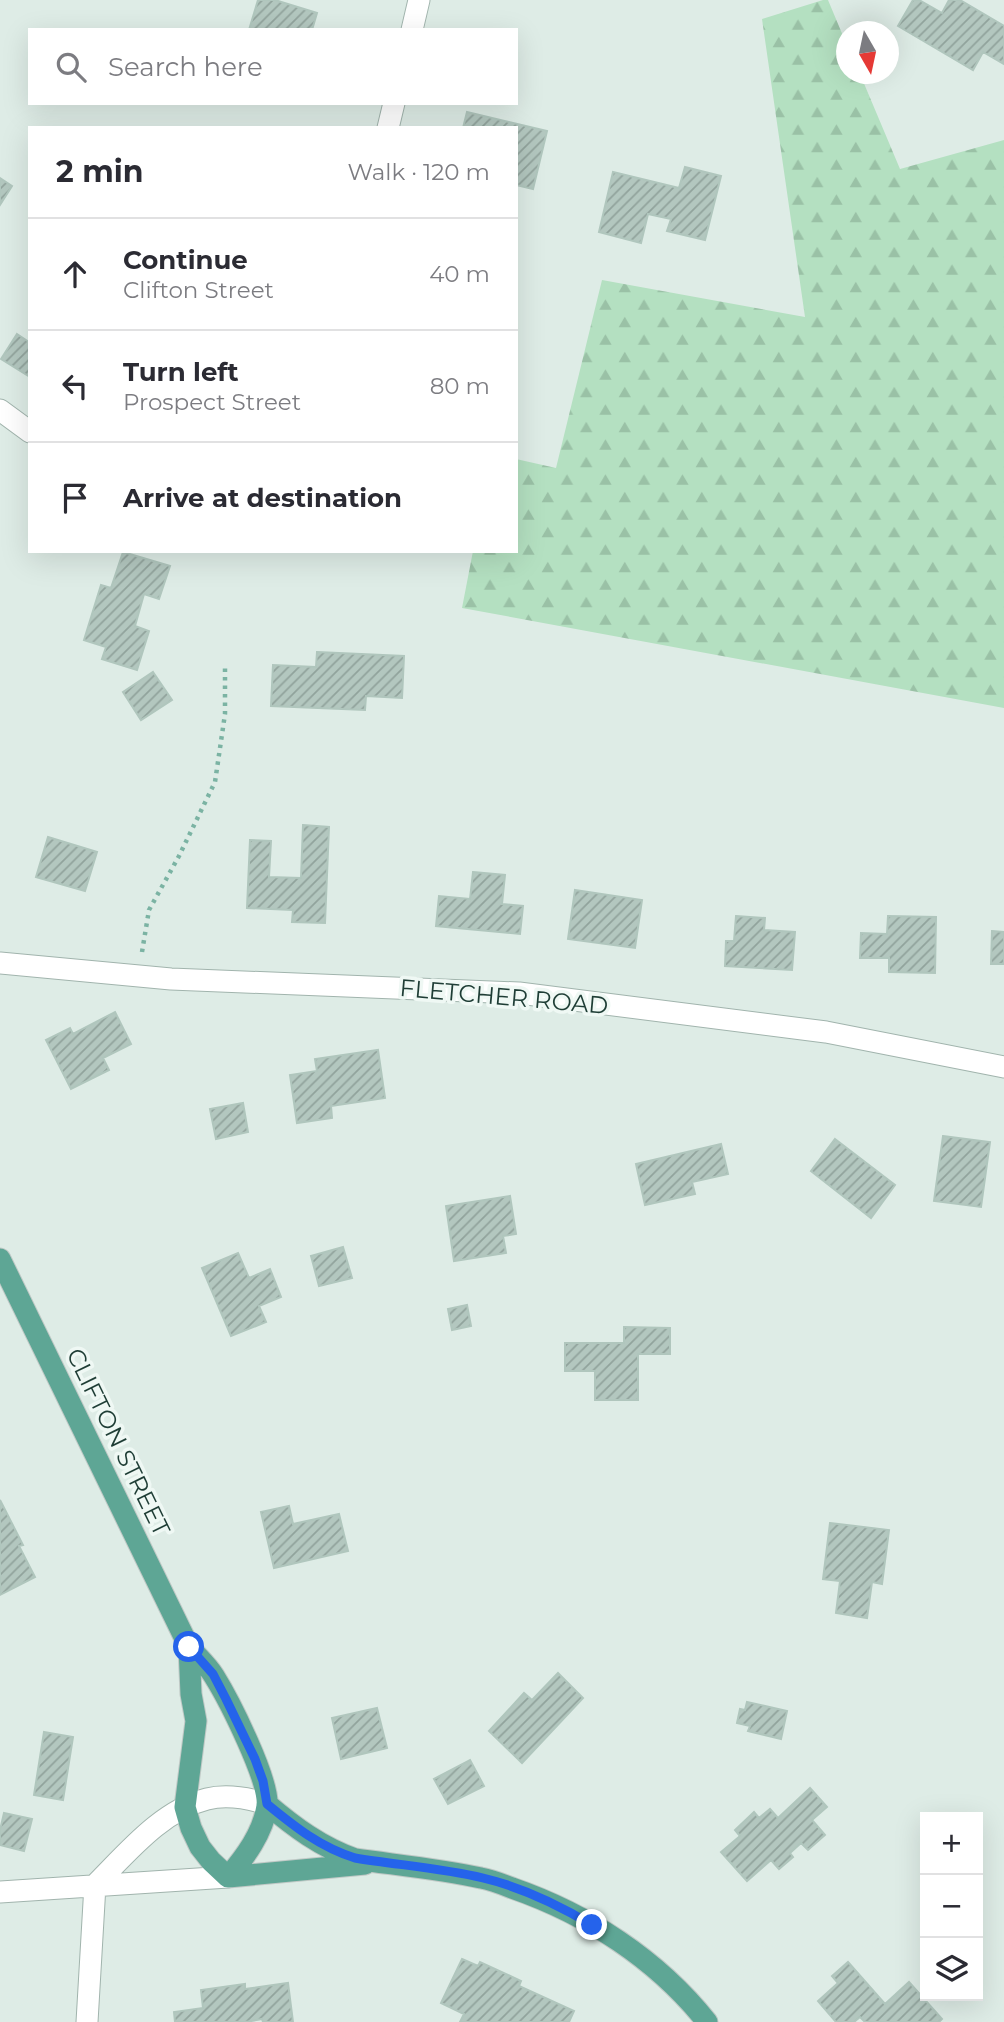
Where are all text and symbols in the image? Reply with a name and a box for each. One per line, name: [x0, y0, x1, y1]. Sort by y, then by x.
north arrow: [836, 21, 899, 84]
search box: [28, 28, 518, 105]
icon: search: [52, 48, 90, 86]
text: Search here: [108, 51, 263, 83]
text: 2 min: [56, 153, 143, 190]
text: Walk · 120 m: [347, 158, 490, 186]
text: Continue: [123, 244, 248, 276]
icon: ahead: [56, 255, 94, 293]
text: 40 m: [429, 260, 490, 288]
text: Clifton Street: [123, 276, 274, 304]
text: Turn left: [123, 356, 239, 388]
icon: left: [56, 367, 94, 405]
text: 80 m: [430, 372, 490, 400]
text: Prospect Street: [123, 388, 301, 416]
icon: arrive: [56, 479, 94, 517]
text: Arrive at destination: [123, 482, 402, 514]
street label: FLETCHER ROAD: [398, 973, 610, 1020]
street label: CLIFTON STREET: [61, 1343, 176, 1540]
route start: [173, 1631, 204, 1662]
map controls: [920, 1812, 983, 2001]
button: +: [920, 1812, 983, 1875]
button: −: [920, 1875, 983, 1938]
route end: [576, 1909, 607, 1940]
button: layers: [920, 1938, 983, 2001]

